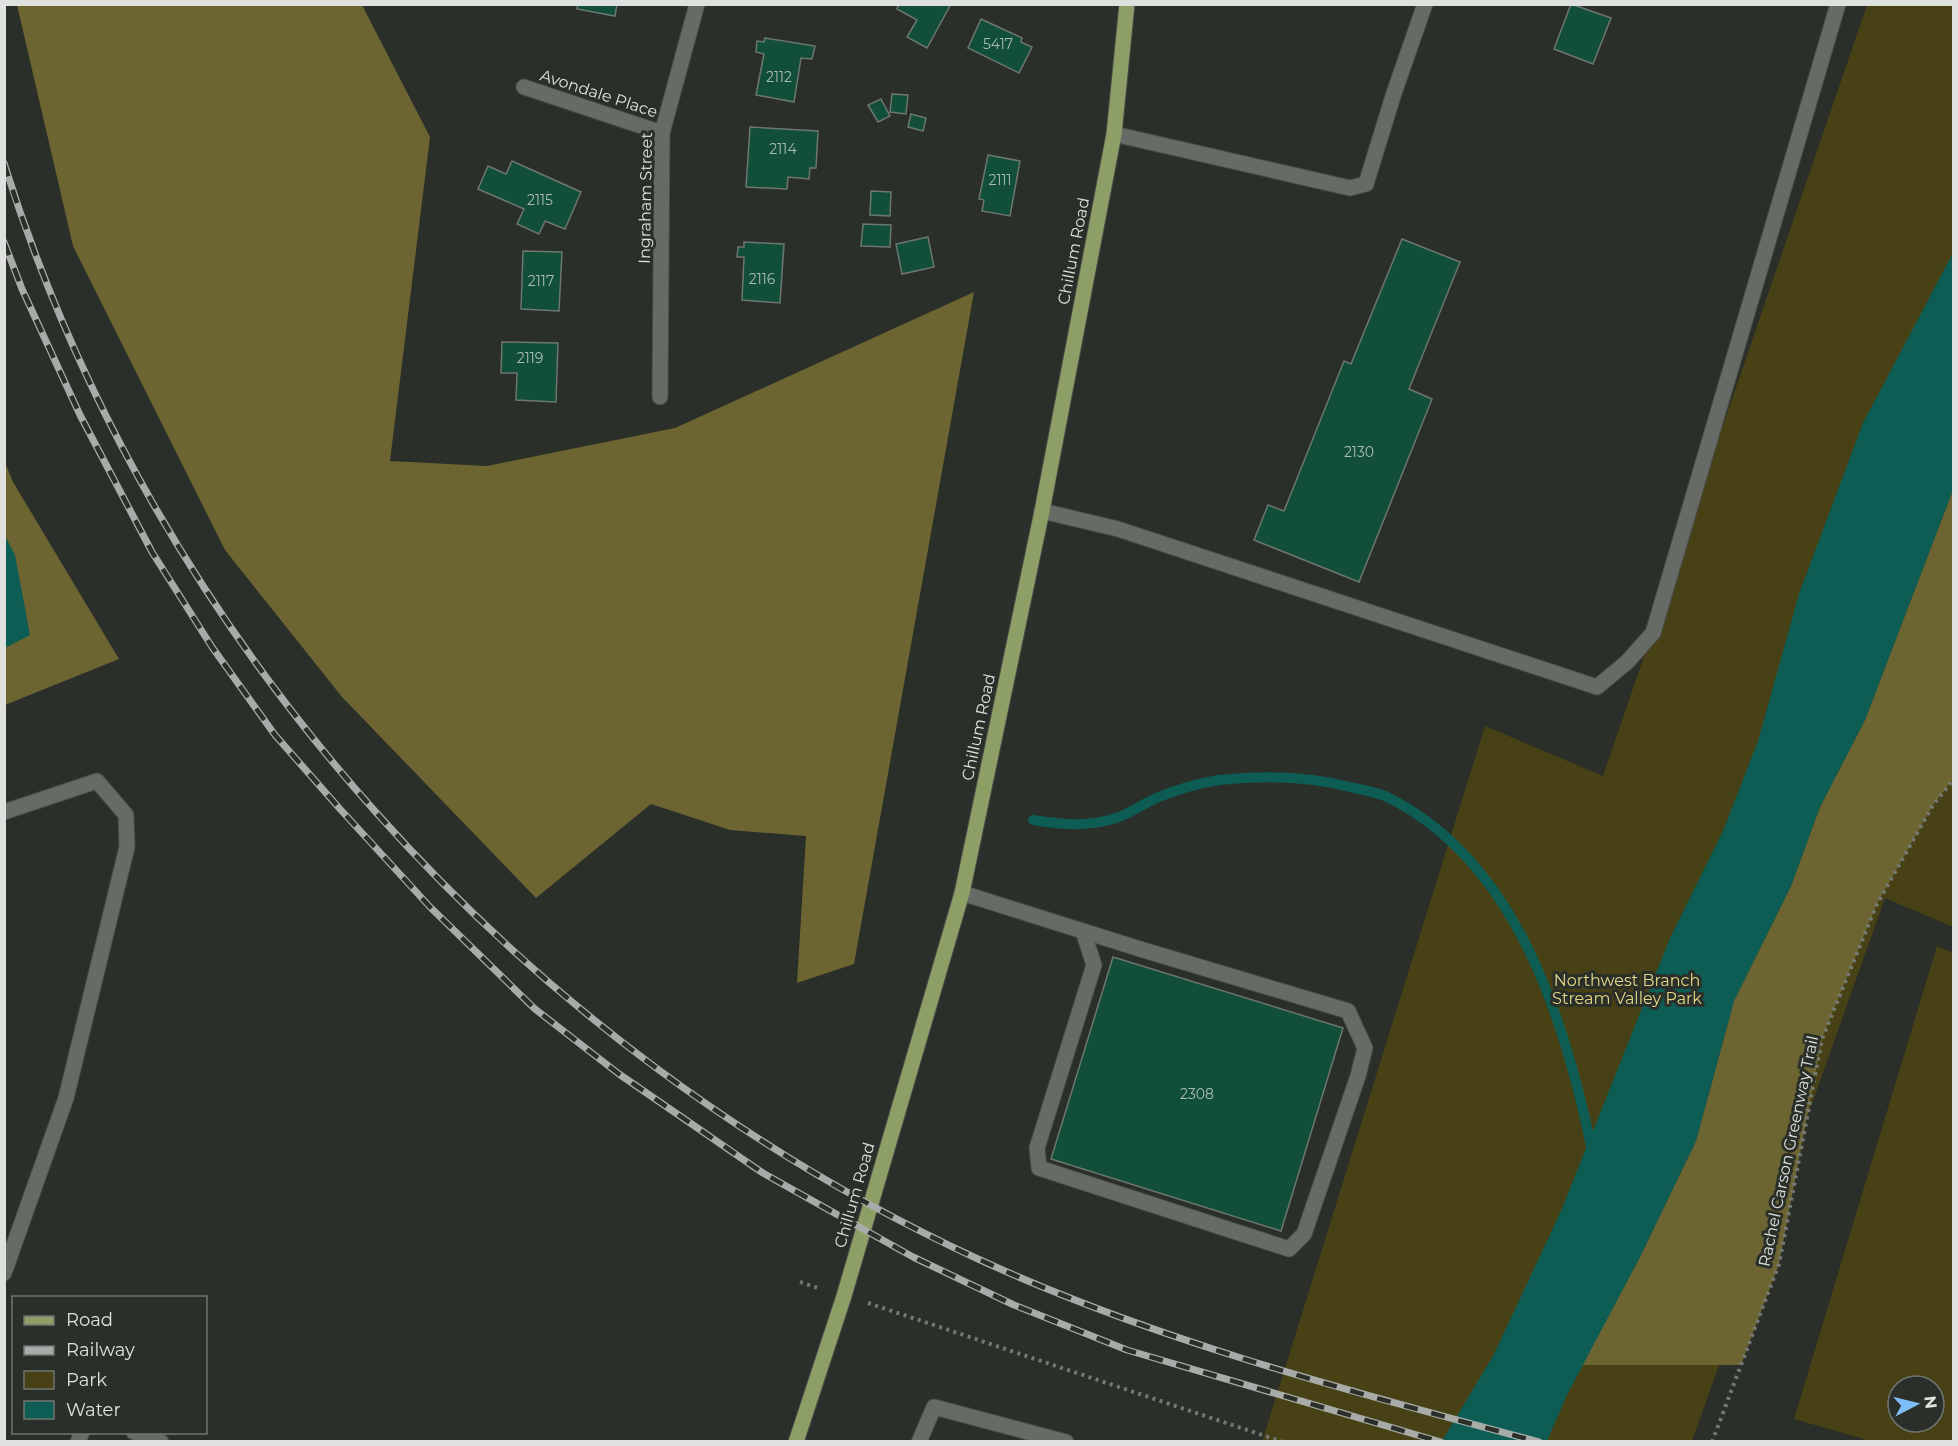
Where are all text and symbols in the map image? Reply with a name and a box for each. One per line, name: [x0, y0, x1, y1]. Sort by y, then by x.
house number: 5417: [983, 35, 1013, 53]
street label: Avondale Place: [538, 66, 660, 121]
house number: 2112: [766, 68, 792, 86]
street label: Ingraham Street: [635, 132, 656, 264]
house number: 2114: [769, 140, 797, 158]
house number: 2111: [988, 171, 1012, 189]
house number: 2115: [527, 191, 553, 209]
street label: Chillum Road: [1054, 196, 1093, 306]
house number: 2116: [749, 270, 776, 288]
house number: 2117: [528, 272, 554, 290]
house number: 2119: [517, 349, 543, 367]
house number: 2130: [1344, 443, 1374, 461]
street label: Chillum Road: [958, 672, 999, 782]
park label: Northwest Branch Stream Valley Park: [1552, 971, 1702, 1008]
street label: Rachel Carson Greenway Trail: [1755, 1034, 1822, 1268]
house number: 2308: [1180, 1085, 1214, 1103]
street label: Chillum Road: [830, 1140, 879, 1250]
legend: [12, 1296, 207, 1434]
text: Road: [66, 1309, 113, 1331]
text: Railway: [66, 1339, 135, 1361]
text: Park: [66, 1369, 107, 1391]
north arrow: [1886, 1374, 1946, 1434]
text: N: [1920, 1395, 1941, 1410]
text: Water: [66, 1399, 121, 1421]

